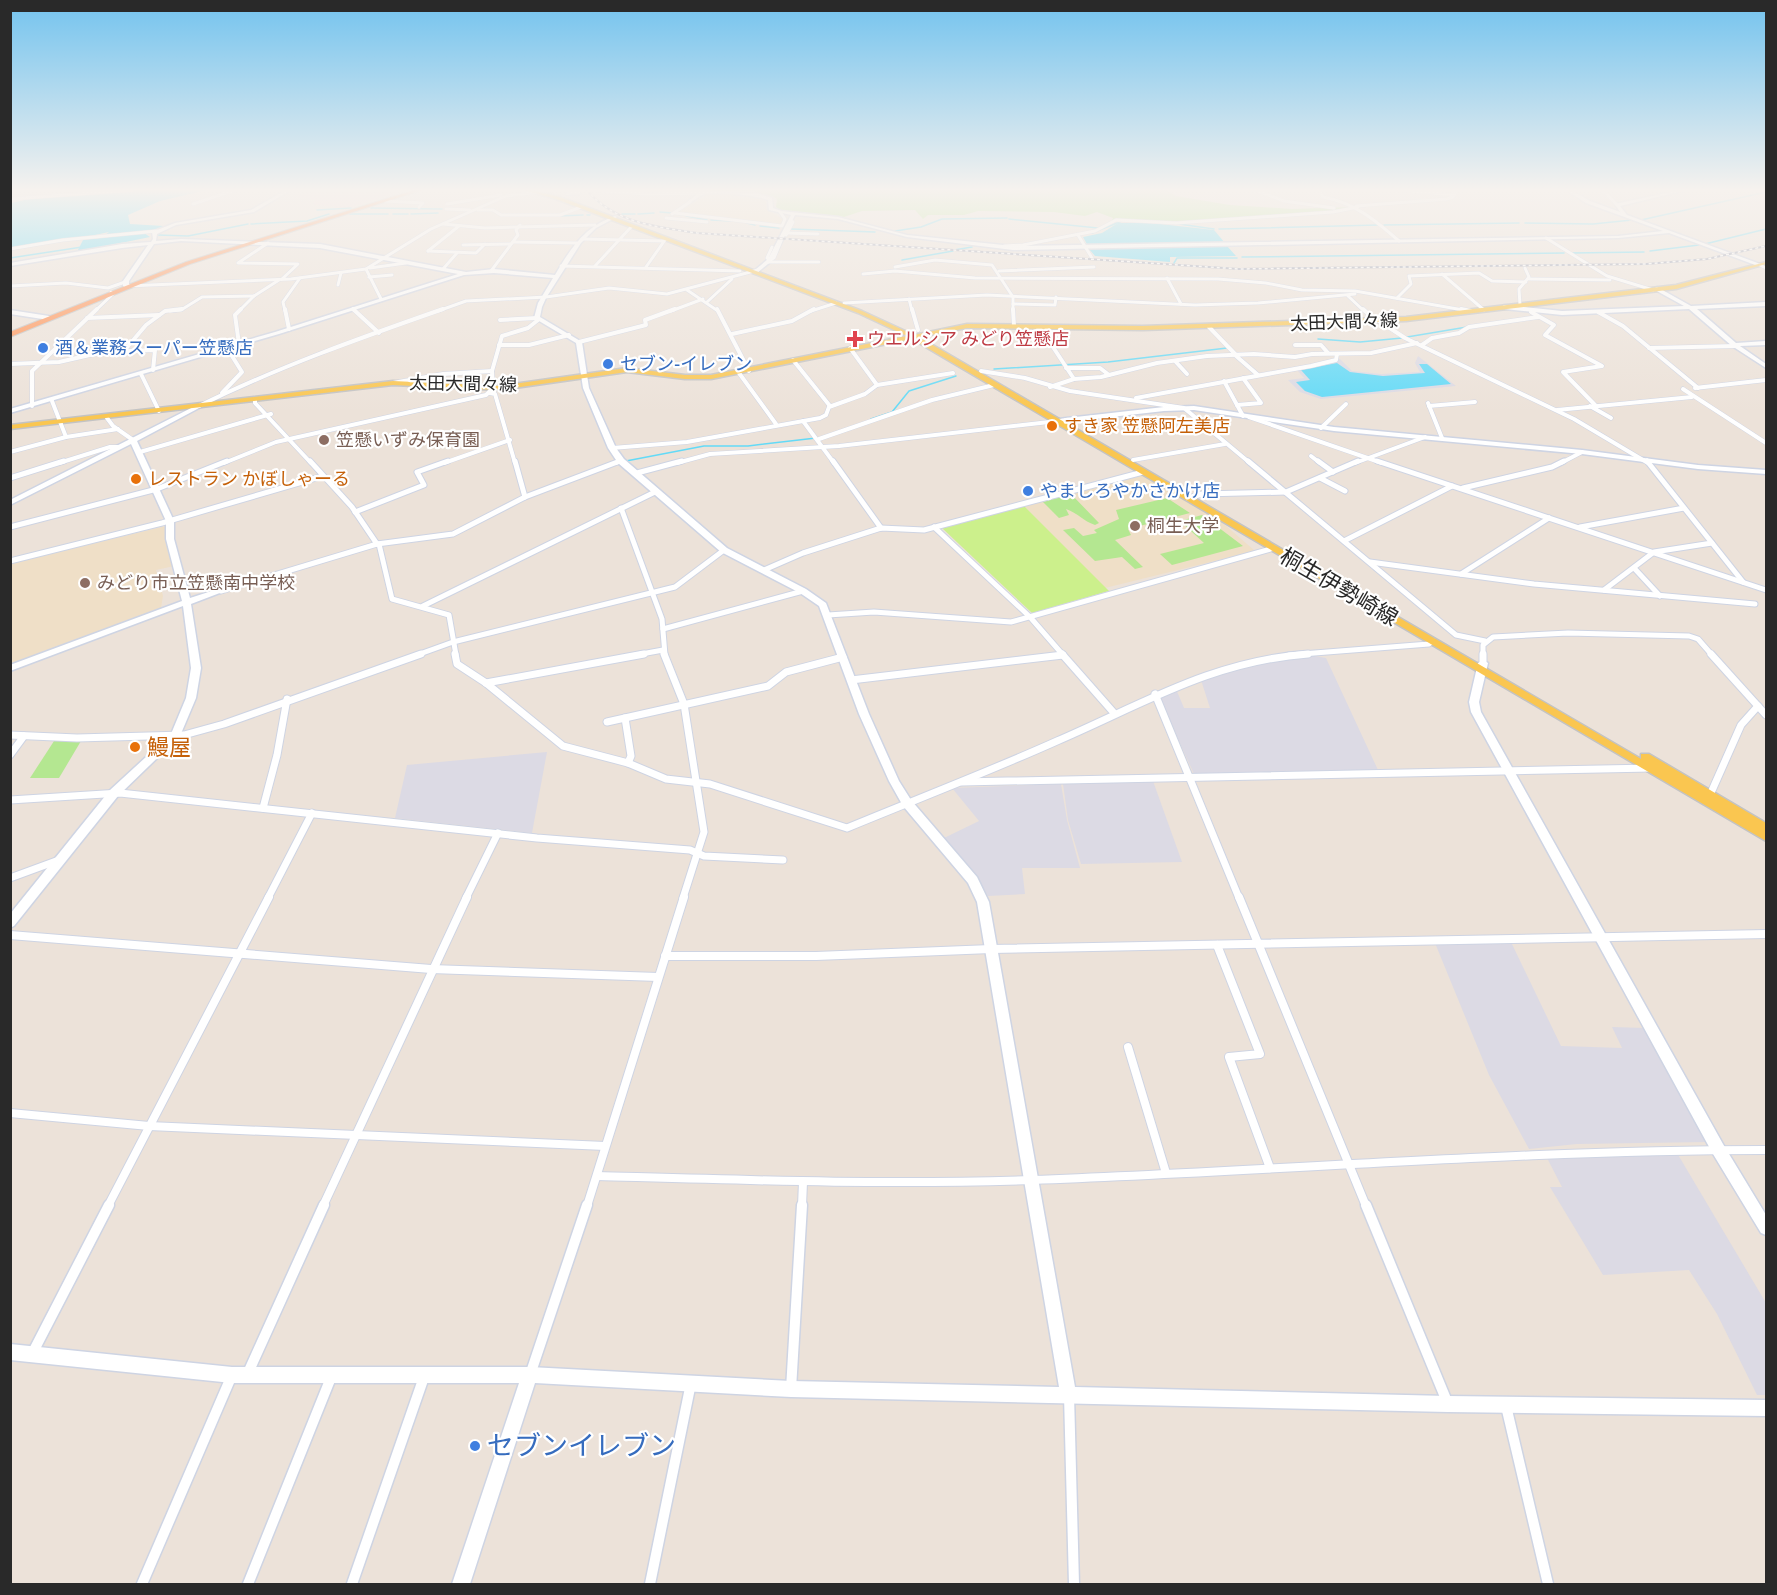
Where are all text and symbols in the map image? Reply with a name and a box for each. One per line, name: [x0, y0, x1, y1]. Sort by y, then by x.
street label: 太田大間々線: [1290, 309, 1398, 335]
place label: ウエルシア みどり笠懸店: [867, 328, 1069, 350]
marker: ウエルシア みどり笠懸店: [848, 332, 862, 346]
place label: 酒＆業務スーパー笠懸店: [55, 337, 253, 359]
marker: 酒＆業務スーパー笠懸店: [36, 341, 50, 355]
place label: セブン-イレブン: [620, 353, 752, 375]
marker: セブン-イレブン: [601, 357, 615, 371]
street label: 太田大間々線: [409, 372, 517, 396]
place label: すき家 笠懸阿左美店: [1064, 415, 1230, 437]
marker: すき家 笠懸阿左美店: [1045, 419, 1059, 433]
place label: 笠懸いずみ保育園: [336, 429, 480, 451]
marker: 笠懸いずみ保育園: [317, 433, 331, 447]
place label: レストラン かぼしゃーる: [148, 468, 350, 490]
marker: レストラン かぼしゃーる: [129, 472, 143, 486]
place label: やましろやかさかけ店: [1040, 480, 1220, 502]
marker: やましろやかさかけ店: [1021, 484, 1035, 498]
place label: 桐生大学: [1147, 515, 1219, 537]
marker: 桐生大学: [1128, 519, 1142, 533]
street label: 桐生伊勢崎線: [1275, 542, 1403, 632]
place label: みどり市立笠懸南中学校: [97, 572, 295, 594]
marker: みどり市立笠懸南中学校: [78, 576, 92, 590]
place label: 鰻屋: [147, 734, 191, 761]
marker: 鰻屋: [128, 740, 142, 754]
place label: セブンイレブン: [487, 1430, 676, 1463]
marker: セブンイレブン: [468, 1439, 482, 1453]

